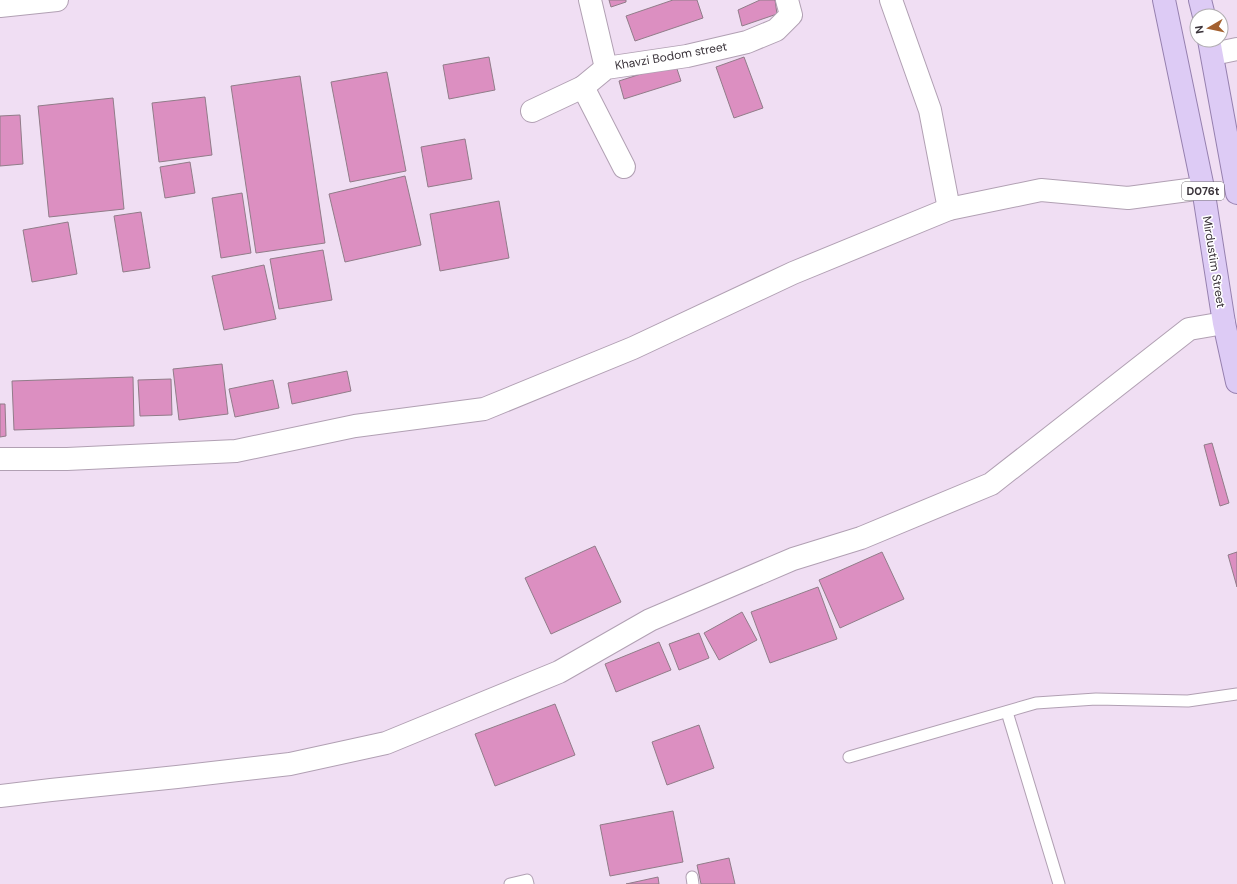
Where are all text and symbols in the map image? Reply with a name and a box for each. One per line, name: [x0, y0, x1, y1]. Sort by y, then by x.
north arrow: [1189, 8, 1229, 48]
text: N: [1192, 25, 1207, 35]
street label: Khavzi Bodom street: [614, 38, 729, 74]
road number: D076t: [1182, 182, 1224, 200]
street label: Mirdustim Street: [1199, 215, 1229, 309]

